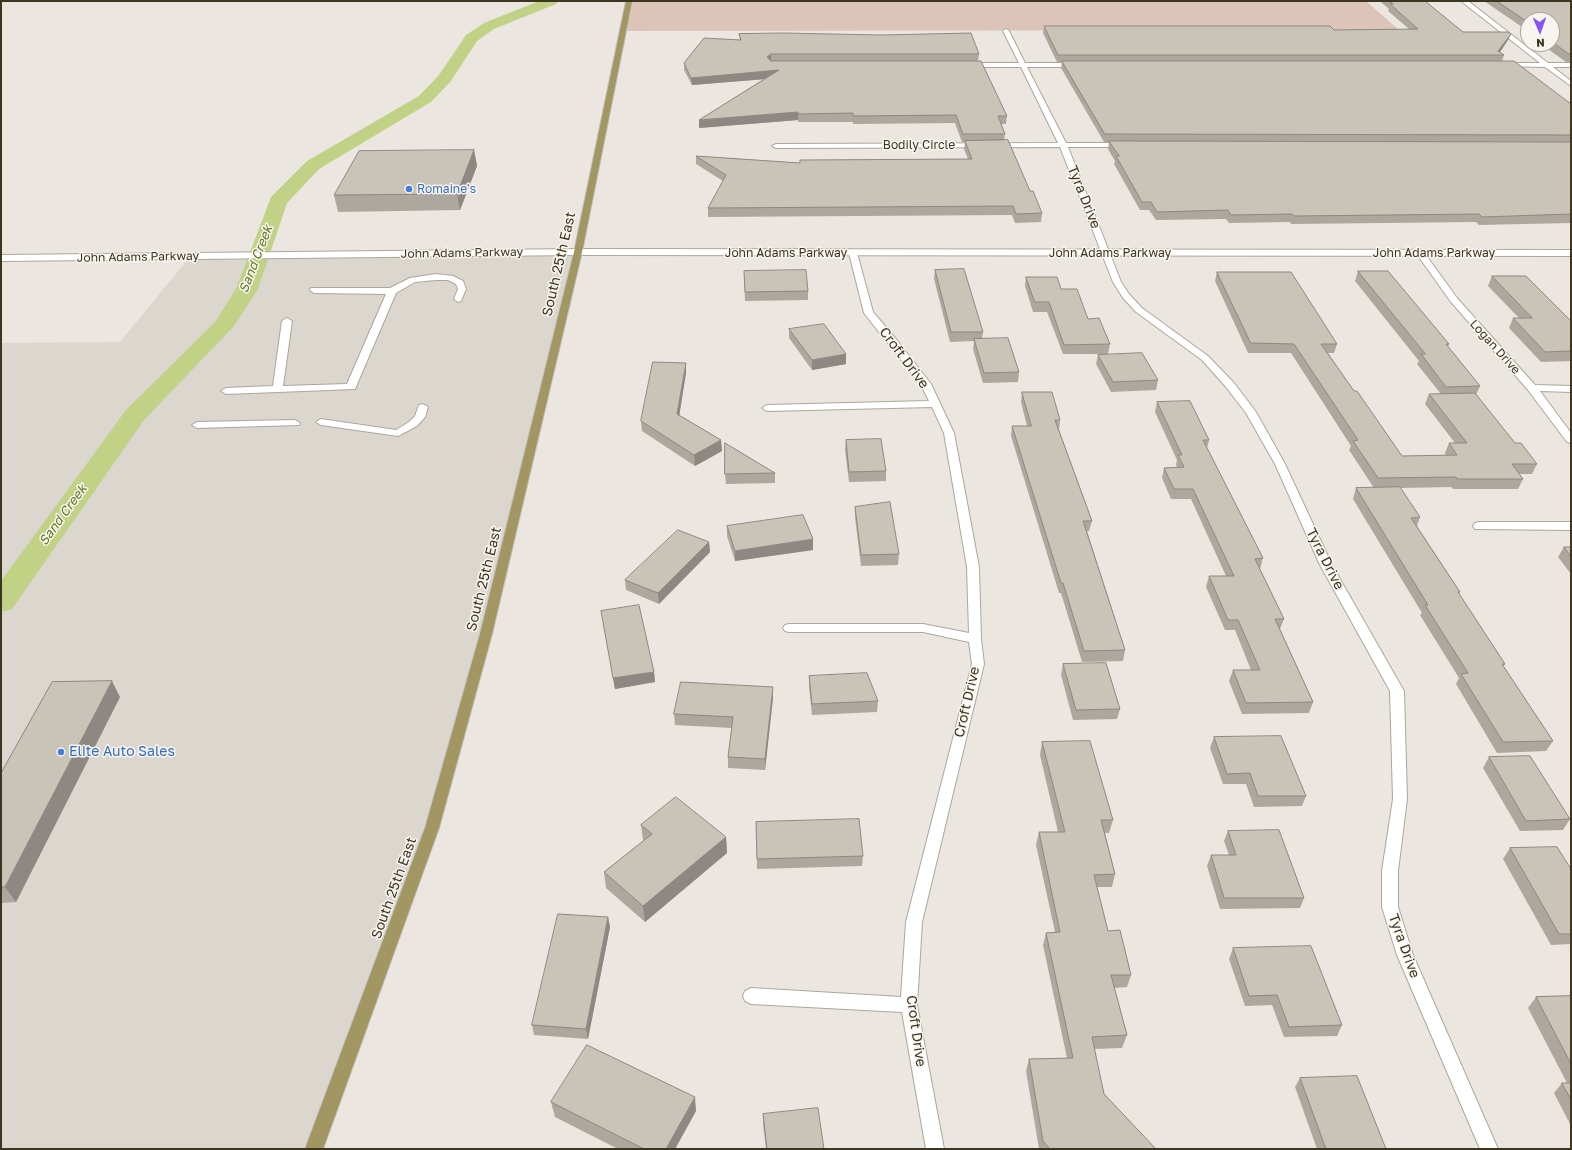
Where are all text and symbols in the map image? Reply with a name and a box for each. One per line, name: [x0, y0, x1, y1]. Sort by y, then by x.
north arrow: [1520, 12, 1560, 52]
text: N: [1536, 37, 1545, 50]
street label: Bodily Circle: [883, 138, 955, 152]
street label: Tyra Drive: [1064, 163, 1104, 231]
place label: Romaine's: [417, 182, 476, 196]
marker: Romaine's: [404, 184, 414, 194]
street label: South 25th East: [539, 210, 579, 318]
water label: Sand Creek: [236, 223, 276, 295]
street label: John Adams Parkway: [401, 245, 523, 261]
street label: John Adams Parkway: [725, 246, 847, 260]
street label: John Adams Parkway: [1049, 246, 1171, 260]
street label: John Adams Parkway: [1373, 246, 1495, 260]
street label: John Adams Parkway: [77, 249, 199, 265]
street label: Logan Drive: [1467, 317, 1523, 377]
street label: Croft Drive: [876, 324, 932, 392]
water label: Sand Creek: [36, 482, 90, 548]
street label: South 25th East: [463, 525, 505, 633]
street label: Tyra Drive: [1302, 525, 1348, 593]
street label: Croft Drive: [951, 665, 983, 739]
place label: Elite Auto Sales: [69, 744, 175, 760]
marker: Elite Auto Sales: [56, 747, 66, 757]
street label: South 25th East: [368, 835, 420, 941]
street label: Tyra Drive: [1385, 912, 1423, 980]
street label: Croft Drive: [903, 994, 929, 1068]

